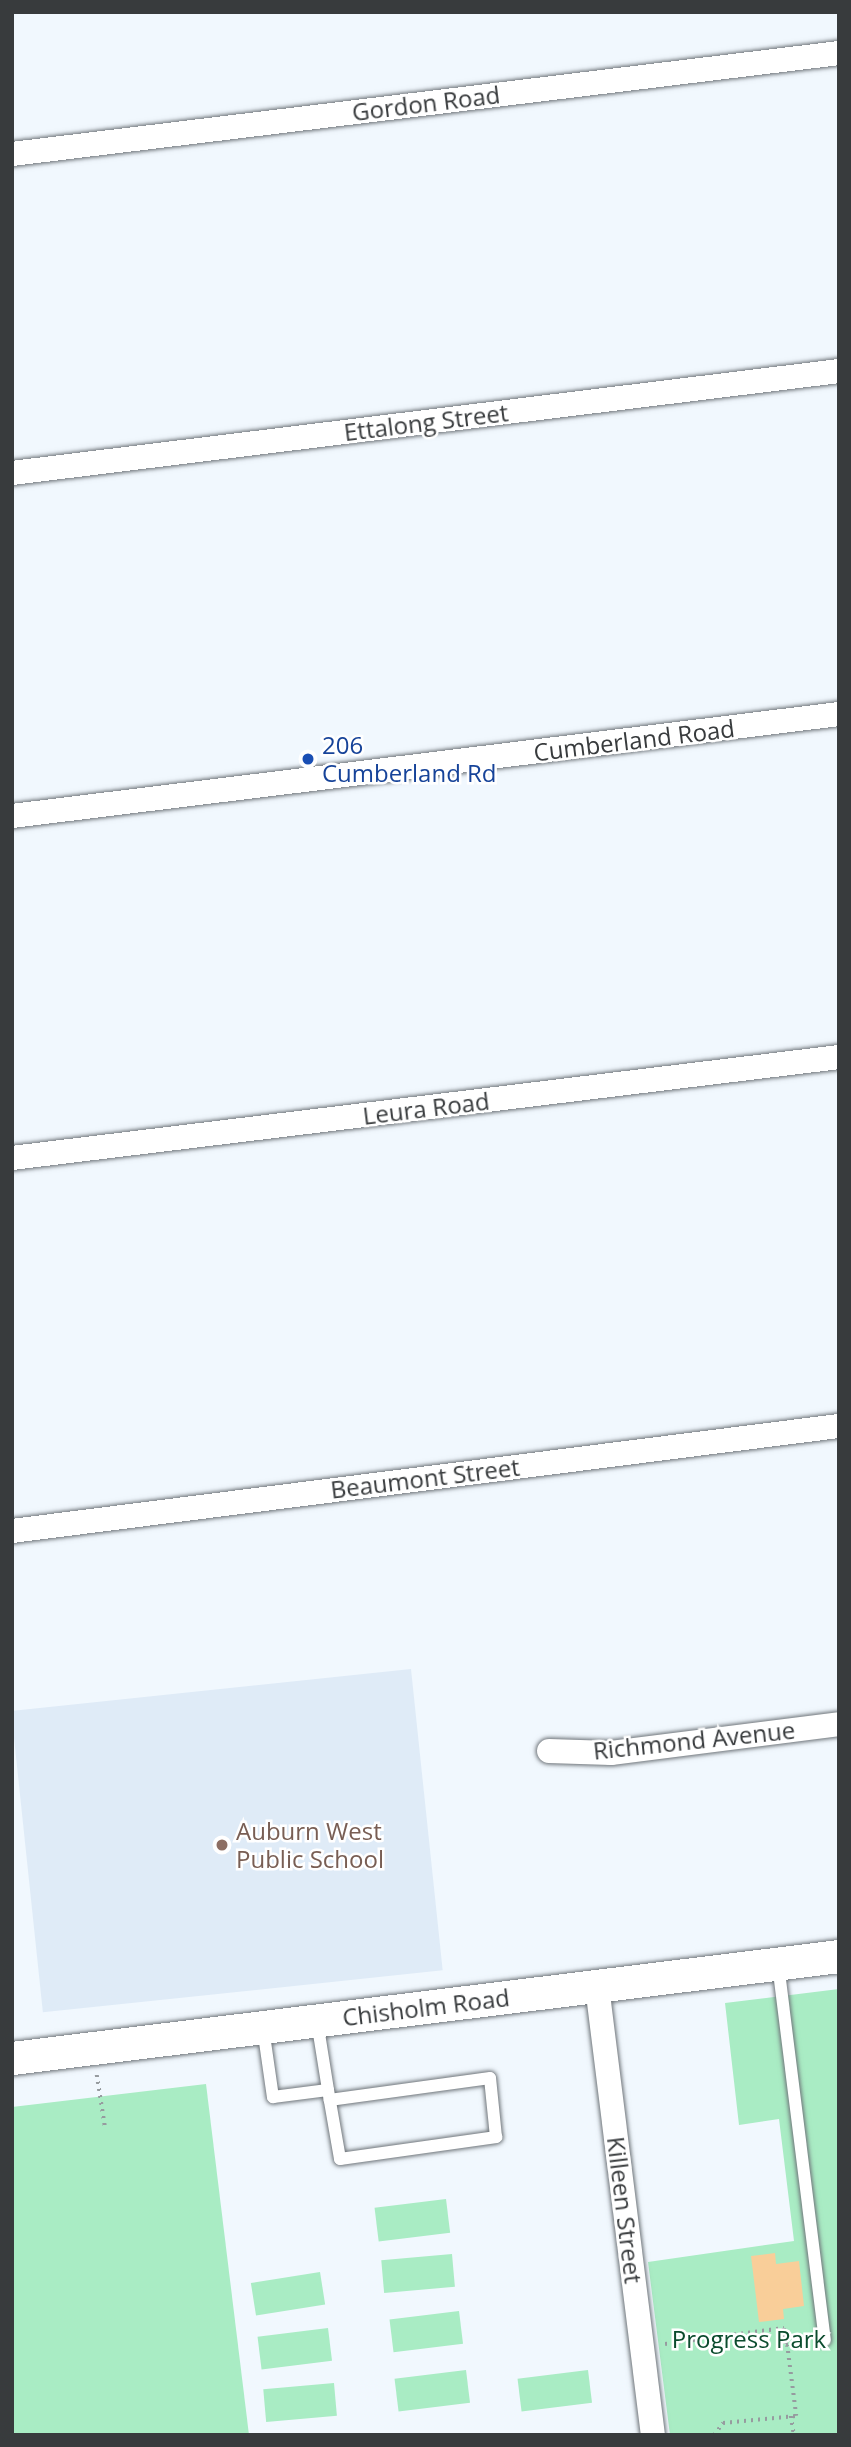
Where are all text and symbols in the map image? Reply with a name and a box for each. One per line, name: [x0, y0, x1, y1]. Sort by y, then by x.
street label: Gordon Road: [350, 80, 502, 126]
street label: Ettalong Street: [342, 398, 510, 446]
street label: Cumberland Road: [532, 713, 736, 767]
place label: 206 Cumberland Rd: [322, 731, 497, 787]
marker: 206 Cumberland Rd: [300, 751, 316, 767]
street label: Leura Road: [361, 1086, 491, 1130]
street label: Beaumont Street: [329, 1452, 521, 1504]
street label: Richmond Avenue: [592, 1715, 796, 1765]
place label: Auburn West Public School: [236, 1817, 384, 1873]
marker: Auburn West Public School: [214, 1837, 230, 1853]
street label: Chisholm Road: [341, 1982, 511, 2032]
street label: Killeen Street: [602, 2135, 648, 2285]
park label: Progress Park: [672, 2325, 826, 2353]

